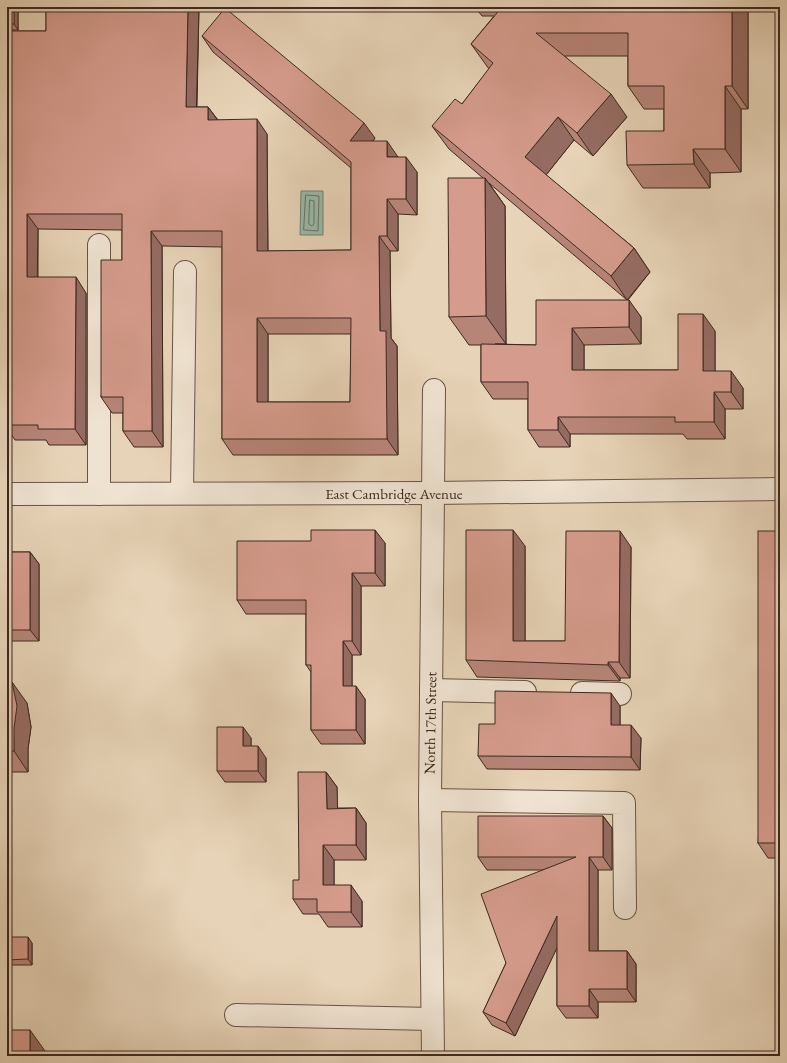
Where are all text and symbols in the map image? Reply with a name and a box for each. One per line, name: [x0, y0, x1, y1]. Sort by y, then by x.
street label: East Cambridge Avenue: [325, 484, 463, 503]
street label: North 17th Street: [420, 671, 440, 774]

